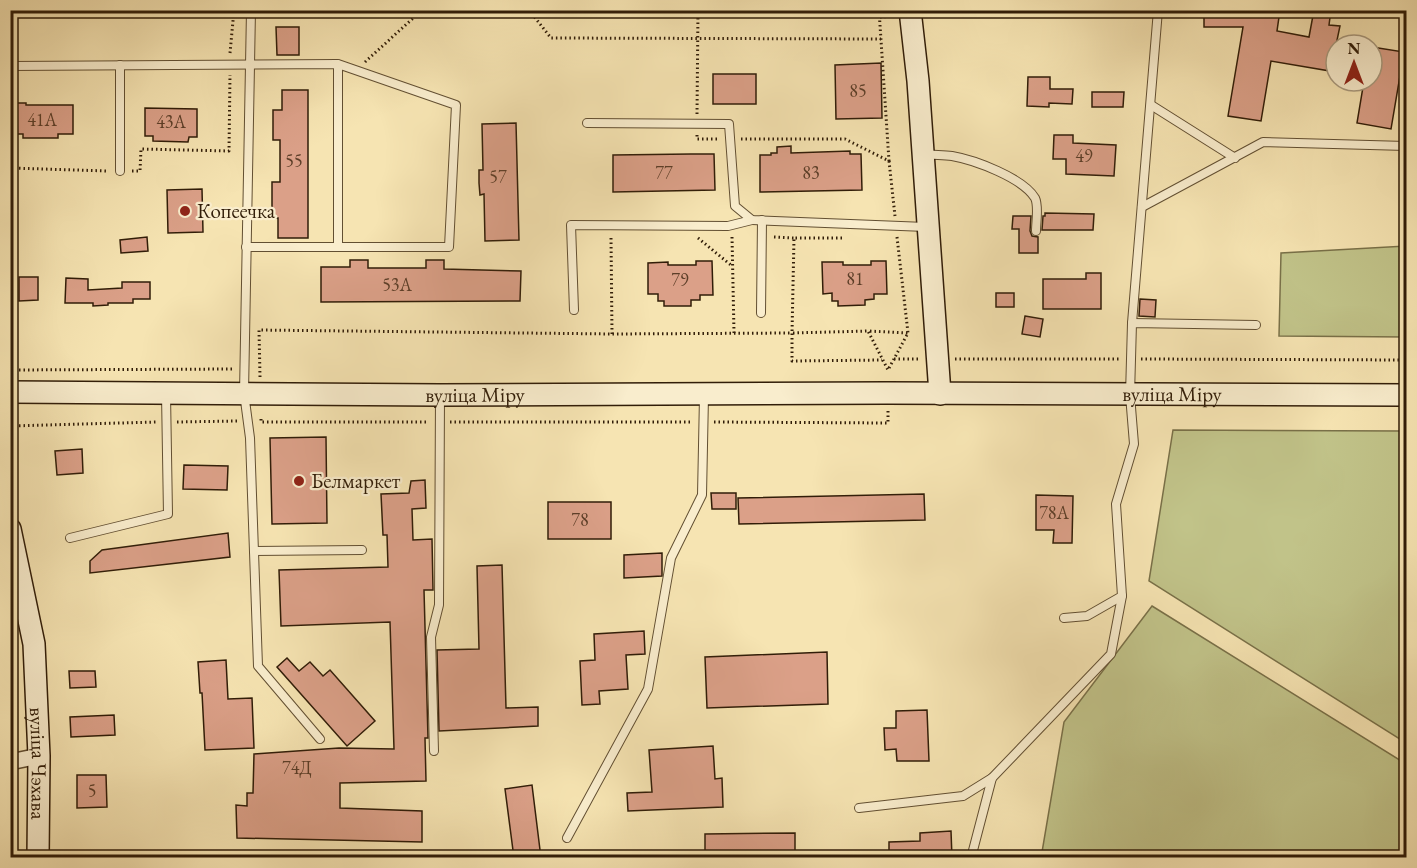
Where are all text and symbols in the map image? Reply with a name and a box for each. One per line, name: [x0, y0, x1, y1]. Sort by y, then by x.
north arrow: [1324, 33, 1384, 93]
text: N: [1348, 38, 1361, 59]
house number: 85: [849, 79, 867, 102]
house number: 41А: [27, 108, 57, 131]
house number: 43А: [156, 110, 186, 133]
house number: 49: [1075, 144, 1093, 167]
house number: 55: [285, 149, 303, 172]
house number: 77: [655, 161, 673, 184]
house number: 83: [802, 161, 820, 184]
house number: 57: [489, 165, 507, 188]
place label: Копеечка: [197, 197, 276, 224]
marker: Копеечка: [178, 204, 192, 218]
house number: 81: [846, 267, 864, 290]
house number: 79: [671, 268, 689, 291]
house number: 53А: [382, 273, 412, 296]
street label: вуліца Міру: [1122, 380, 1223, 407]
street label: вуліца Міру: [425, 381, 526, 408]
place label: Белмаркет: [311, 467, 401, 494]
marker: Белмаркет: [292, 474, 306, 488]
house number: 78А: [1039, 501, 1069, 524]
house number: 78: [571, 508, 589, 531]
street label: вуліца Чэхава: [24, 707, 53, 820]
house number: 74Д: [282, 756, 312, 779]
house number: 5: [88, 779, 96, 802]

